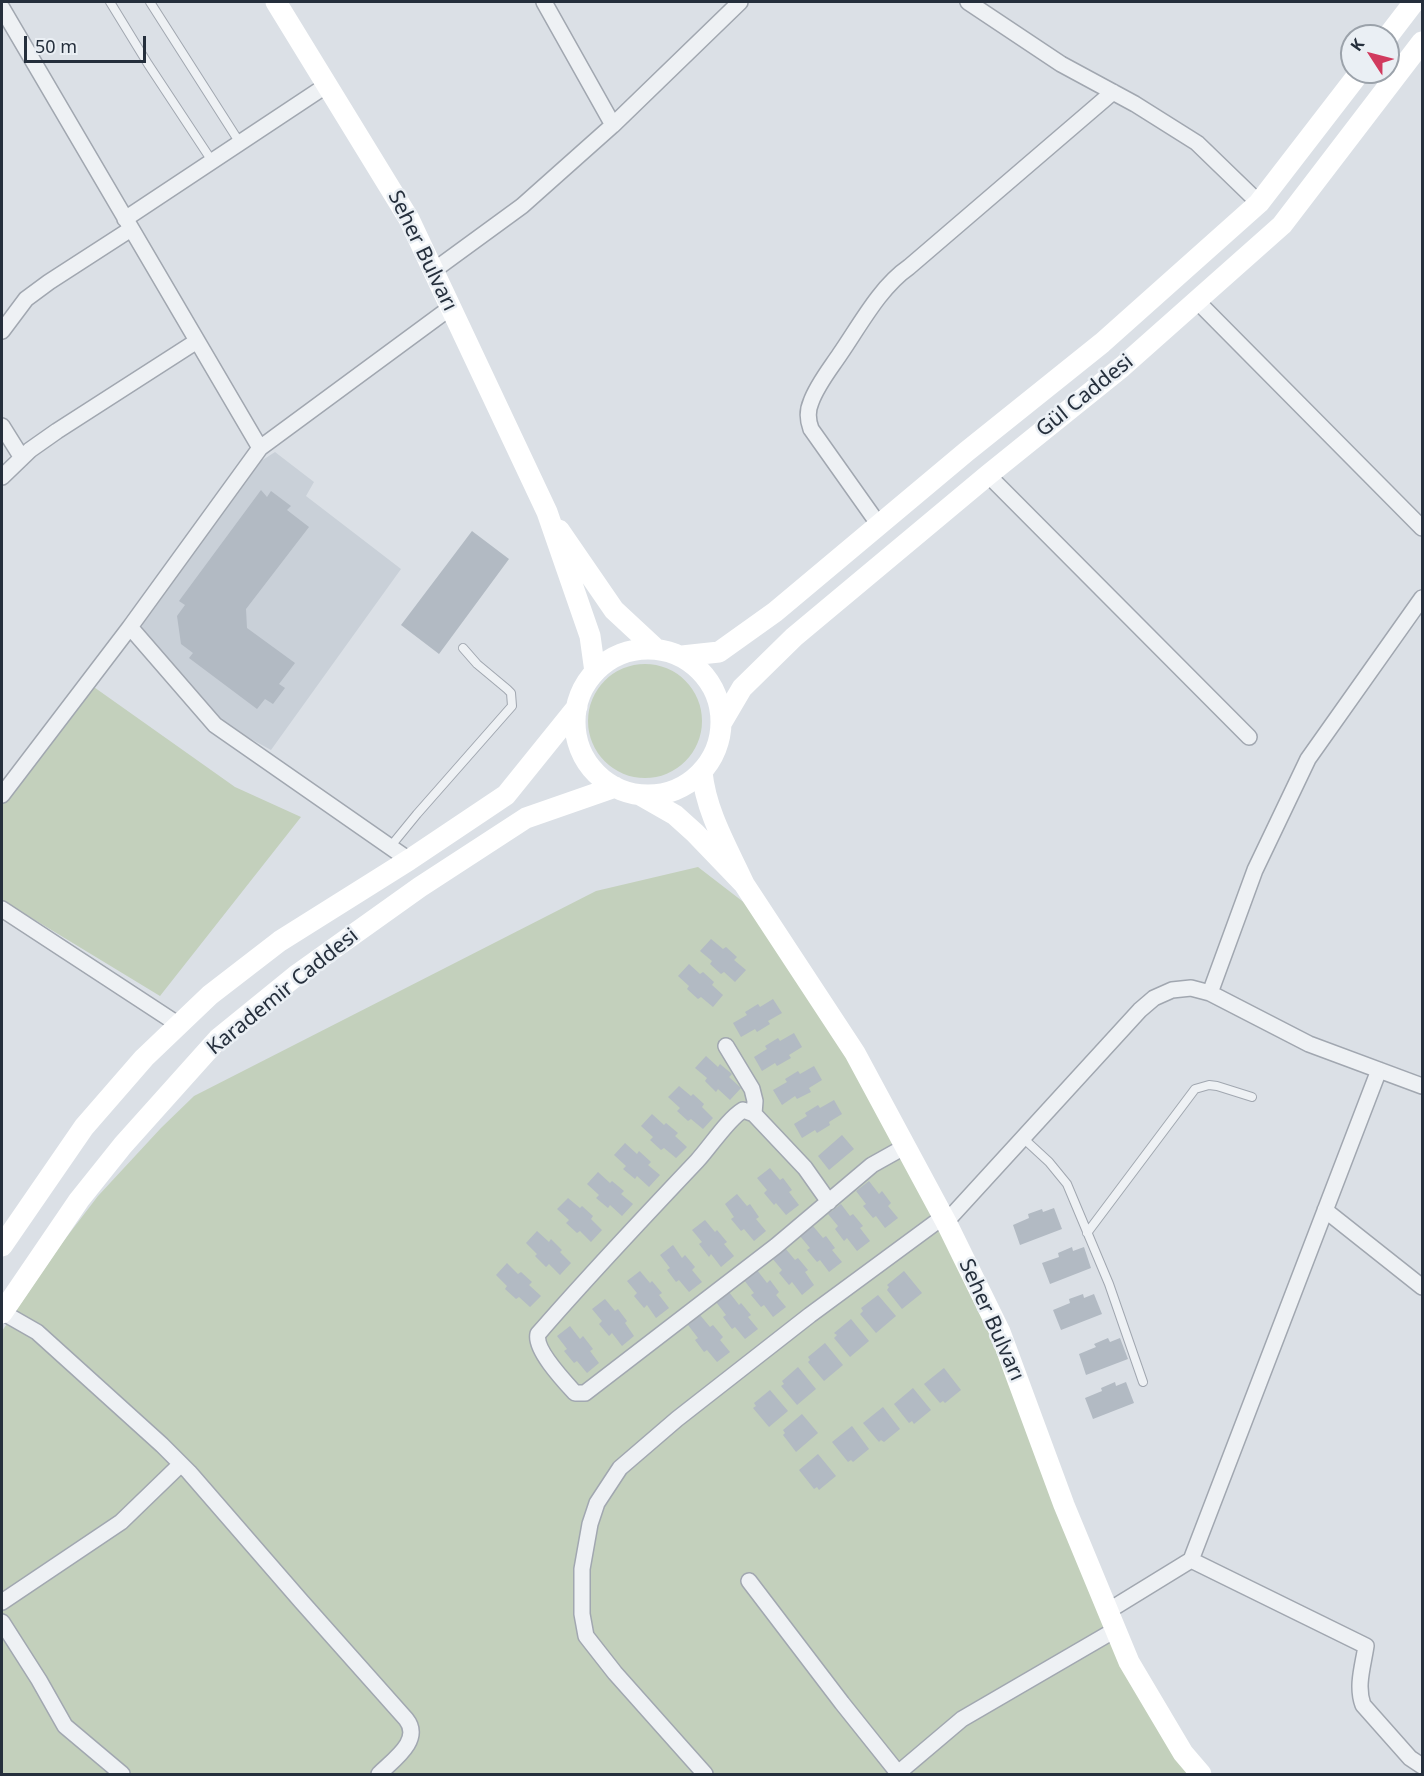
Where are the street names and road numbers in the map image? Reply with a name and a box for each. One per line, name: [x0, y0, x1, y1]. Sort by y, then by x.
street label: Seher Bulvarı: [382, 187, 462, 315]
street label: Gül Caddesi: [1031, 349, 1139, 443]
street label: Karademir Caddesi: [202, 923, 364, 1061]
street label: Seher Bulvarı: [953, 1255, 1029, 1385]

